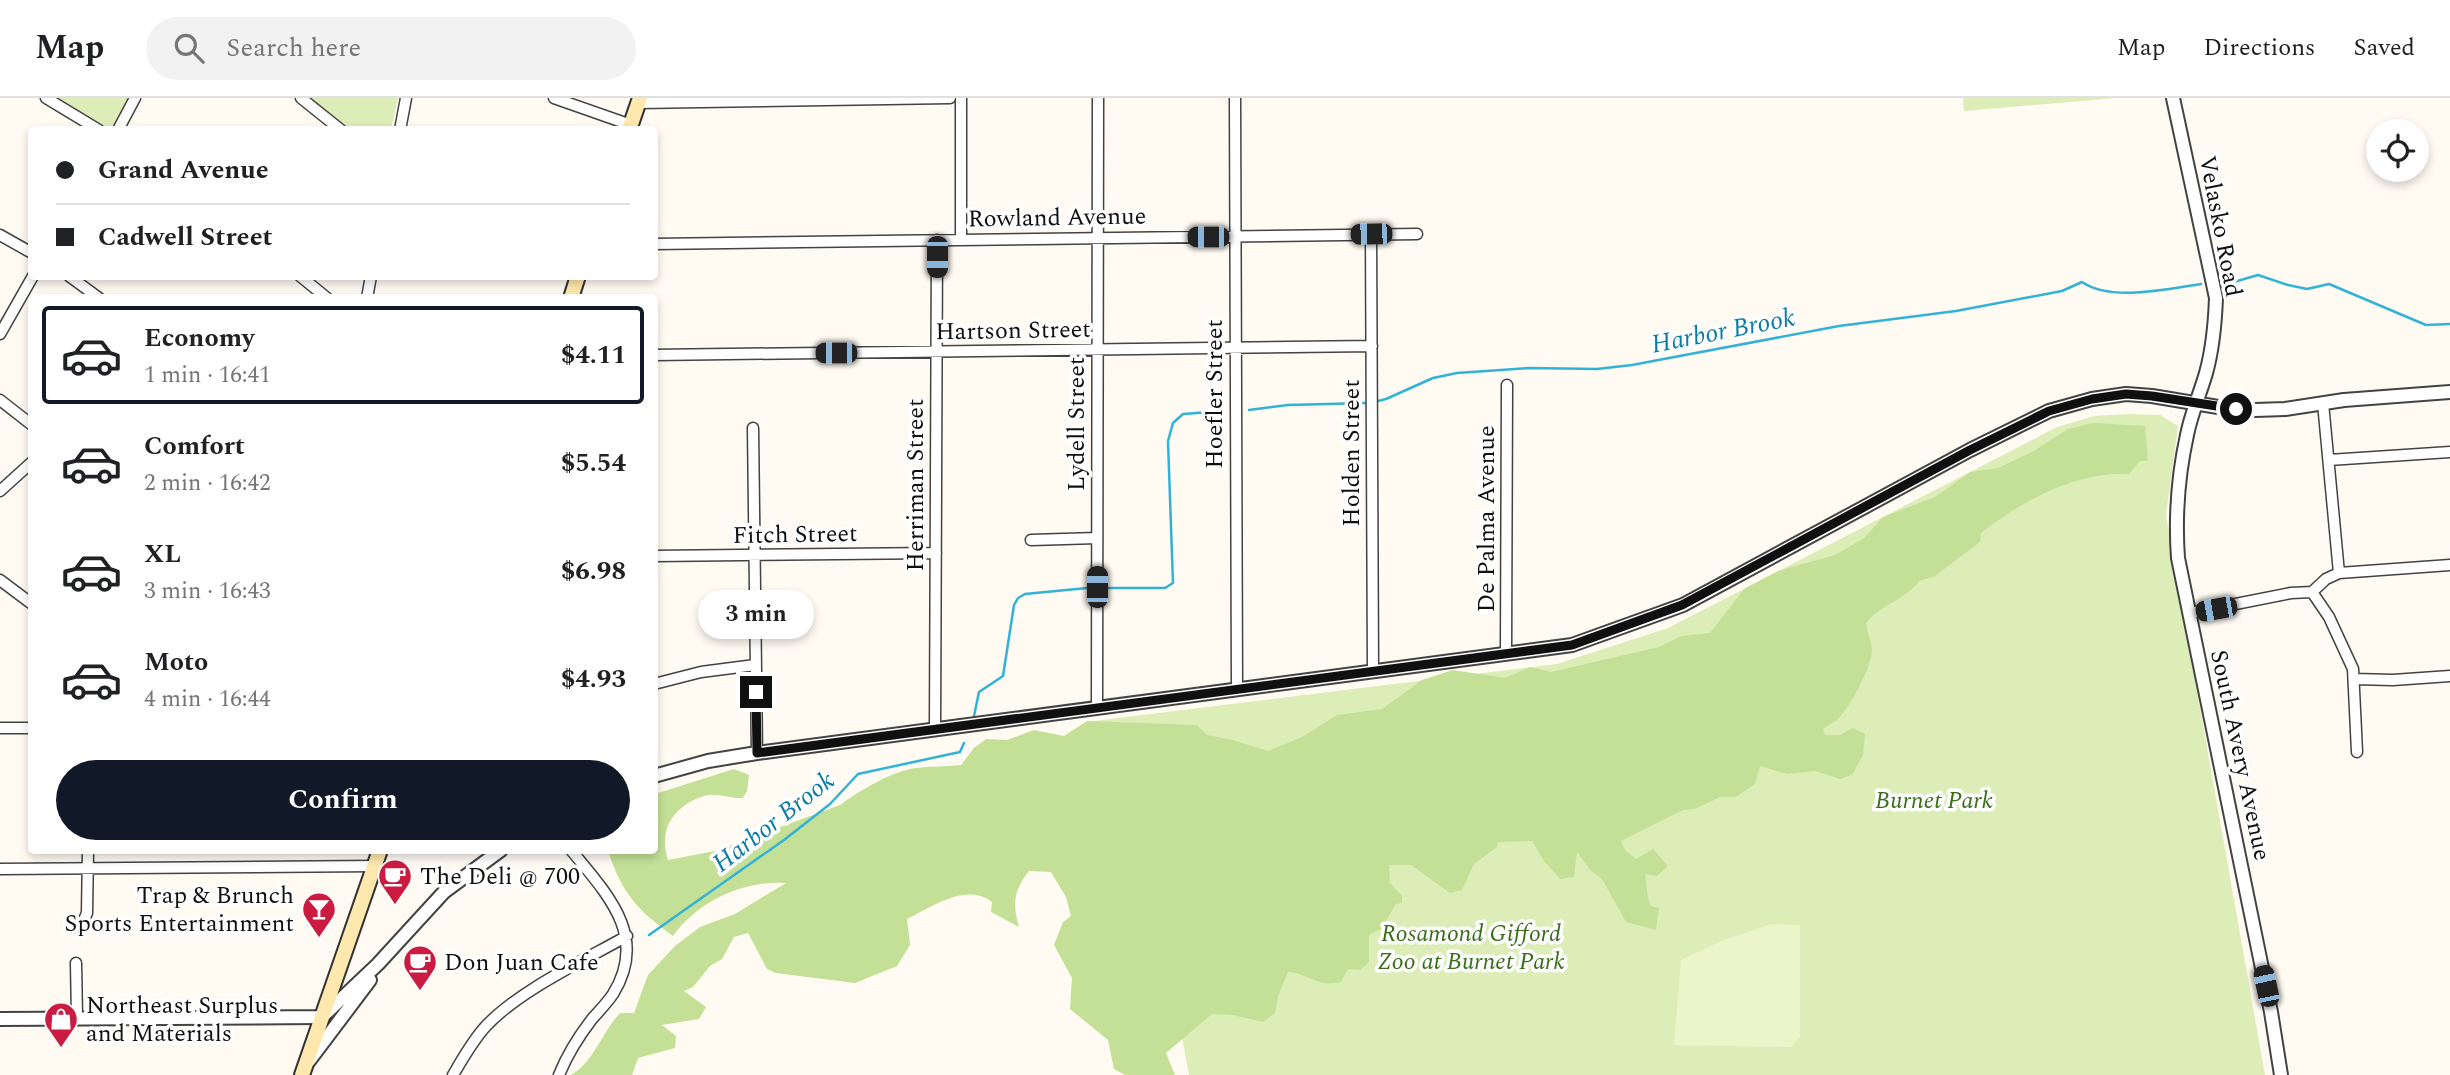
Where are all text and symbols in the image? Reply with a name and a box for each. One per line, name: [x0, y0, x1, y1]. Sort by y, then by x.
search box: [146, 17, 636, 80]
text: Map: [35, 23, 104, 73]
text: Search here: [226, 28, 361, 68]
icon: search: [170, 29, 208, 67]
text: Map: [2117, 30, 2165, 66]
text: Directions: [2203, 30, 2315, 66]
text: Saved: [2353, 30, 2415, 66]
map controls: [2366, 119, 2429, 182]
button: locate: [2366, 119, 2429, 182]
text: Grand Avenue: [98, 150, 269, 190]
street label: Velasko Road: [2189, 152, 2251, 300]
street label: Rowland Avenue: [968, 198, 1146, 238]
text: Cadwell Street: [98, 217, 273, 257]
car: [1350, 223, 1393, 245]
car: [1188, 227, 1230, 248]
car: [927, 236, 948, 278]
water label: Harbor Brook: [1648, 297, 1799, 365]
street label: Hartson Street: [935, 312, 1091, 350]
text: Economy: [144, 318, 254, 358]
street label: Hoefler Street: [1197, 319, 1233, 469]
icon: car: [60, 324, 123, 387]
text: $4.11: [561, 335, 626, 375]
car: [816, 343, 858, 364]
street label: Lydell Street: [1059, 357, 1095, 491]
text: 1 min · 16:41: [144, 358, 271, 393]
street label: Holden Street: [1334, 379, 1370, 527]
route start: [2220, 393, 2252, 425]
street label: Herriman Street: [898, 399, 934, 571]
street label: De Palma Avenue: [1469, 425, 1505, 613]
text: Comfort: [144, 426, 245, 466]
icon: car: [60, 432, 123, 495]
text: $5.54: [561, 443, 626, 483]
text: 2 min · 16:42: [144, 466, 271, 501]
street label: Fitch Street: [732, 516, 858, 554]
text: XL: [144, 534, 181, 574]
icon: car: [60, 540, 123, 603]
text: $6.98: [561, 551, 626, 591]
car: [1087, 566, 1108, 608]
text: 3 min · 16:43: [144, 574, 271, 609]
callout: 3 min: [698, 590, 814, 640]
car: [2194, 595, 2239, 623]
text: 3 min: [725, 597, 787, 632]
text: Moto: [144, 642, 208, 682]
street label: South Avery Avenue: [2200, 647, 2280, 864]
icon: car: [60, 648, 123, 711]
text: $4.93: [561, 659, 626, 699]
route end: [740, 676, 772, 708]
text: 4 min · 16:44: [144, 682, 271, 717]
button: Confirm: [56, 760, 630, 840]
water label: Harbor Brook: [704, 761, 843, 882]
park label: Burnet Park: [1875, 783, 1993, 819]
cafe icon: The Deli @ 700: [376, 857, 414, 906]
place label: The Deli @ 700: [420, 859, 580, 895]
place label: Trap & Brunch Sports Entertainment: [64, 878, 294, 942]
bar icon: Trap & Brunch Sports Entertainment: [300, 890, 338, 939]
park label: Rosamond Gifford Zoo at Burnet Park: [1377, 916, 1565, 980]
cafe icon: Don Juan Cafe: [401, 943, 439, 992]
place label: Don Juan Cafe: [444, 945, 599, 981]
car: [2252, 963, 2281, 1009]
place label: Northeast Surplus and Materials: [86, 988, 278, 1052]
shop icon: Northeast Surplus and Materials: [42, 1000, 80, 1049]

